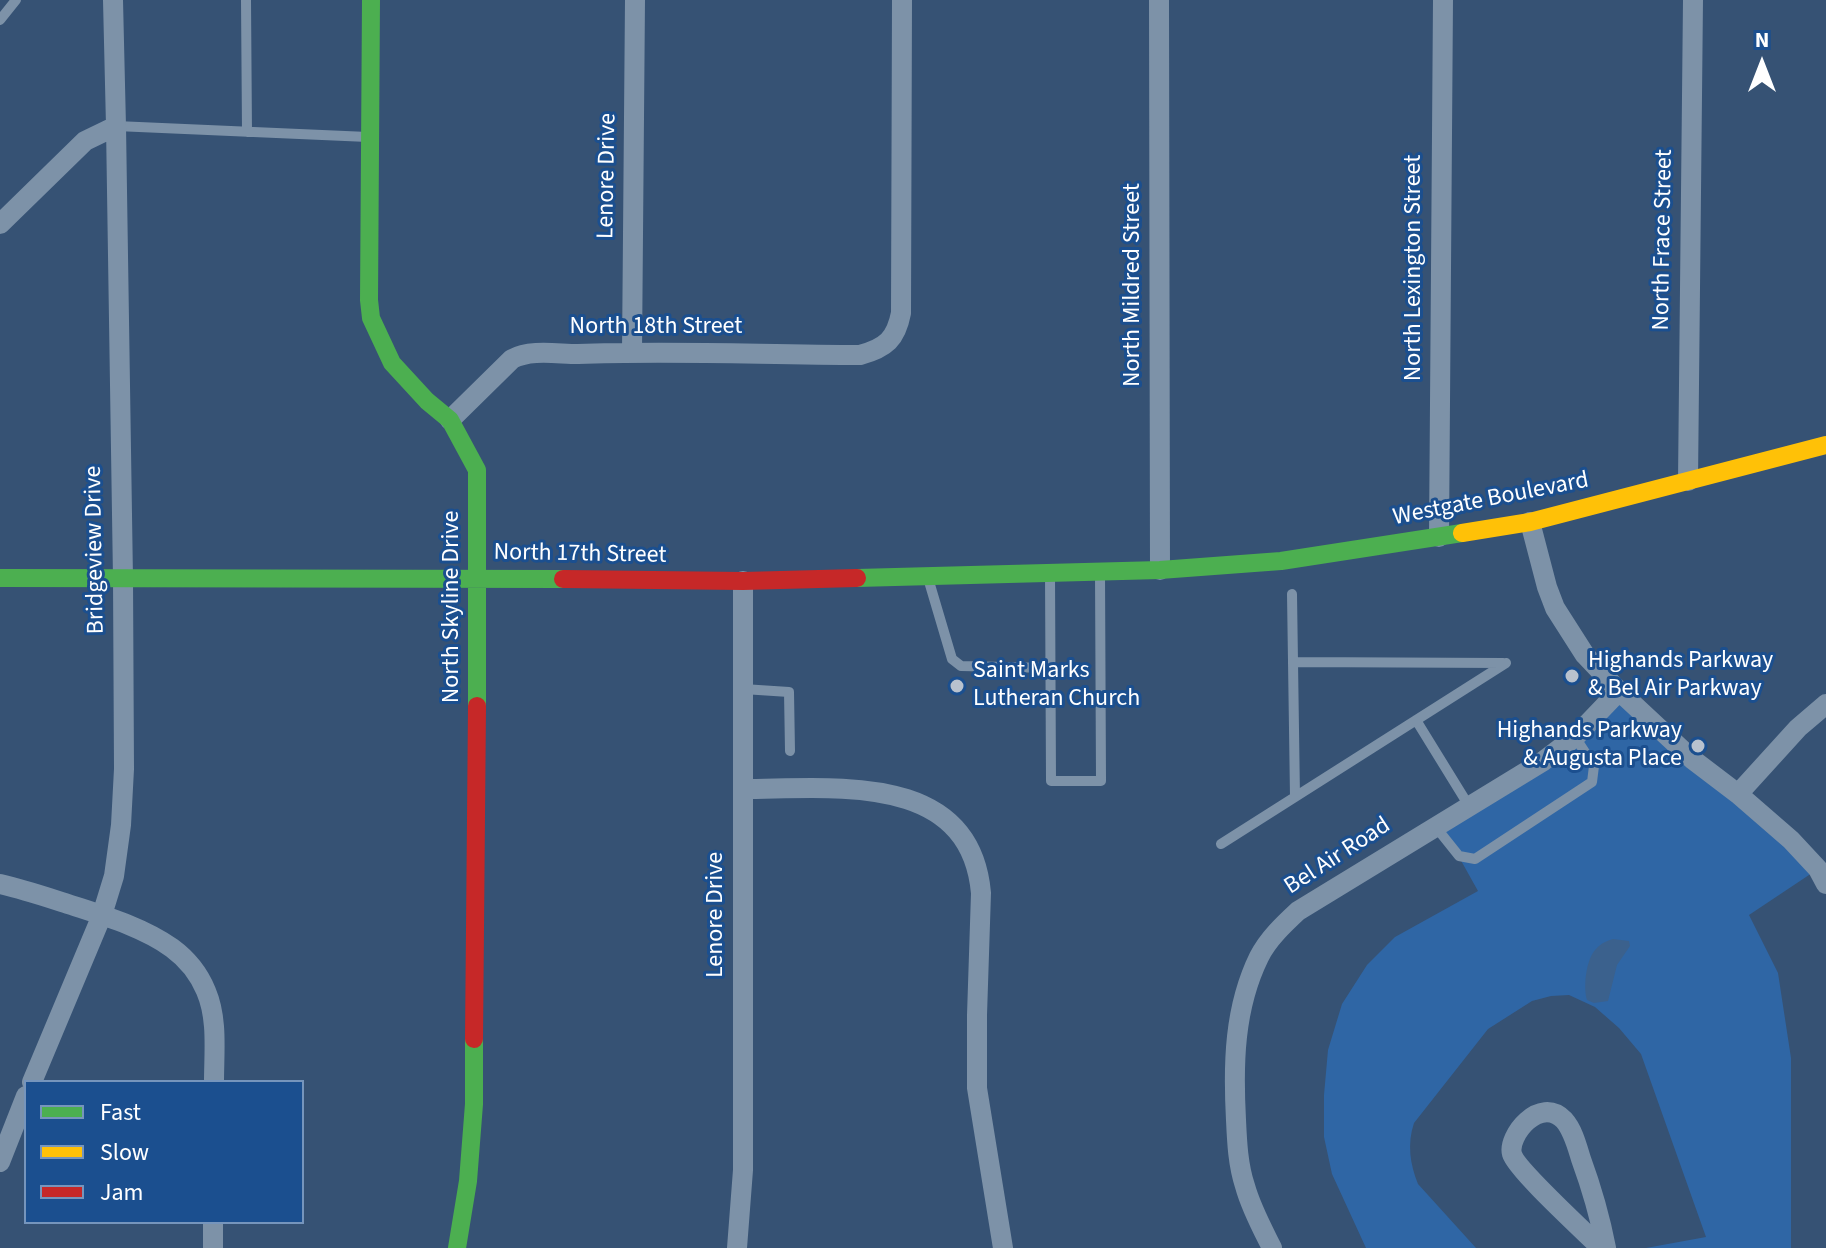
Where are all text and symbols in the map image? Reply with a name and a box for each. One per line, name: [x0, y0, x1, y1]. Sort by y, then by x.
north arrow: [1722, 24, 1802, 104]
text: N: [1755, 24, 1769, 56]
street label: Lenore Drive: [593, 113, 623, 239]
street label: North Frace Street: [1648, 149, 1680, 331]
street label: North Lexington Street: [1401, 155, 1429, 381]
street label: North Mildred Street: [1120, 183, 1148, 387]
street label: North 18th Street: [570, 314, 742, 342]
street label: Bridgeview Drive: [80, 465, 112, 635]
street label: Westgate Boulevard: [1391, 467, 1591, 533]
street label: North Skyline Drive: [439, 511, 467, 703]
street label: North 17th Street: [493, 539, 667, 571]
place label: Highands Parkway & Bel Air Parkway: [1588, 648, 1773, 704]
place label: Saint Marks Lutheran Church: [973, 658, 1140, 714]
marker: Highands Parkway & Bel Air Parkway: [1563, 667, 1581, 685]
marker: Saint Marks Lutheran Church: [948, 677, 966, 695]
place label: Highands Parkway & Augusta Place: [1497, 718, 1682, 774]
marker: Highands Parkway & Augusta Place: [1689, 737, 1707, 755]
street label: Bel Air Road: [1280, 812, 1396, 902]
street label: Lenore Drive: [703, 852, 731, 978]
legend: [24, 1080, 304, 1224]
text: Fast: [100, 1095, 141, 1130]
text: Slow: [100, 1135, 149, 1170]
text: Jam: [100, 1175, 144, 1210]

